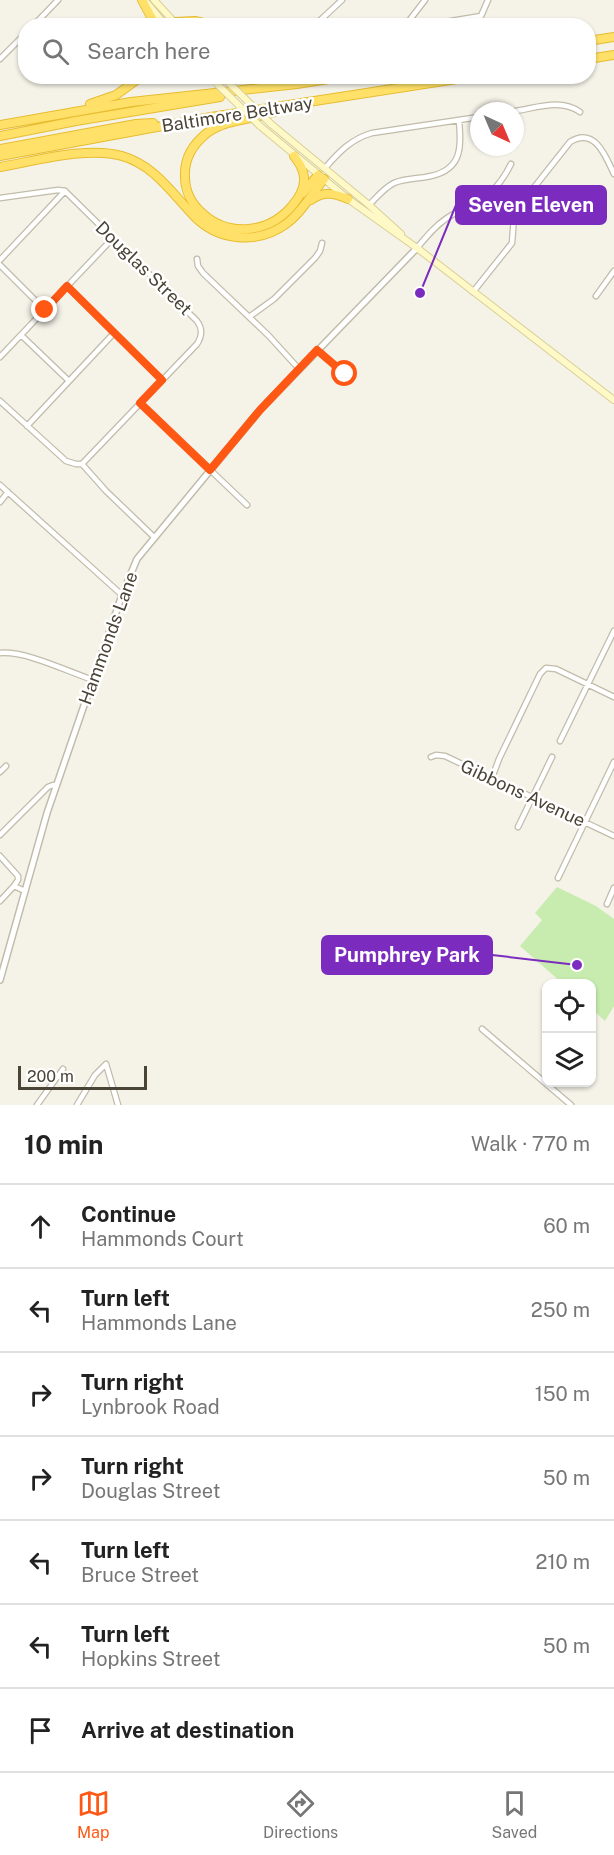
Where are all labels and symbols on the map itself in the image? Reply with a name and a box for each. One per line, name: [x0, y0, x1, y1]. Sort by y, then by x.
street label: Baltimore Beltway: [160, 92, 314, 136]
north arrow: [470, 102, 524, 156]
callout: Seven Eleven: [456, 186, 606, 224]
text: Seven Eleven: [468, 193, 594, 217]
street label: Douglas Street: [92, 217, 196, 319]
route end: [31, 296, 57, 322]
route start: [331, 360, 357, 386]
street label: Hammonds Lane: [74, 569, 142, 707]
street label: Gibbons Avenue: [457, 755, 589, 831]
callout: Pumphrey Park: [322, 936, 492, 974]
text: Pumphrey Park: [334, 943, 480, 967]
scale bar: [18, 1063, 147, 1090]

